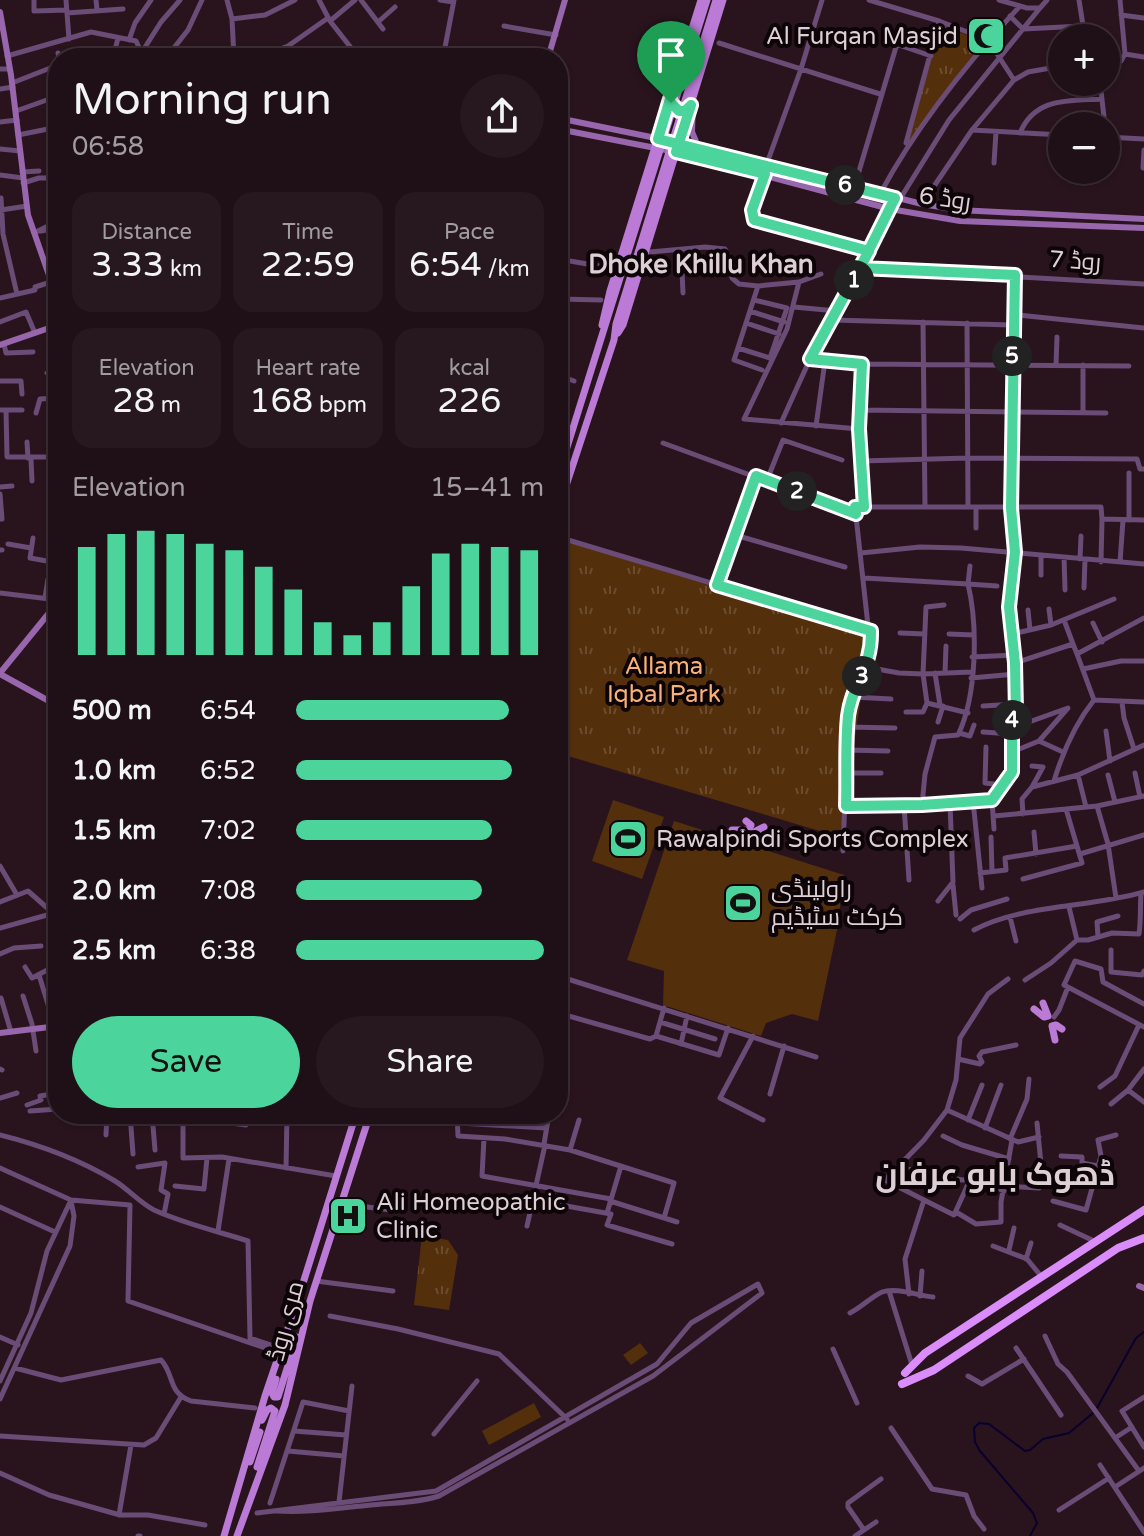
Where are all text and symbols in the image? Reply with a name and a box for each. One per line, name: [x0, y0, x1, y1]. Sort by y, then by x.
mosque icon: Al Furqan Masjid: [965, 15, 1007, 57]
pin: [637, 21, 705, 103]
place label: Al Furqan Masjid: [766, 22, 958, 51]
map controls: [1048, 24, 1120, 184]
button: +: [1048, 24, 1120, 96]
icon: arrive: [649, 33, 693, 77]
text: Morning run: [72, 74, 332, 127]
button: share: [460, 74, 544, 158]
button: −: [1048, 112, 1120, 184]
text: 06:58: [72, 131, 144, 162]
pin: 6: [825, 165, 865, 205]
text: 6: [838, 172, 852, 198]
street label: روڈ 6: [917, 181, 973, 217]
text: Distance: [101, 219, 192, 245]
text: Time: [282, 219, 334, 245]
text: Pace: [444, 219, 495, 245]
text: 3.33: [91, 245, 164, 286]
text: 22:59: [261, 245, 355, 286]
text: 6:54: [409, 245, 482, 286]
street label: روڈ 7: [1048, 245, 1102, 277]
district label: Dhoke Khillu Khan: [588, 249, 814, 280]
text: km: [164, 256, 202, 282]
text: /km: [482, 256, 530, 282]
pin: 1: [834, 260, 874, 300]
text: 1: [847, 267, 861, 293]
pin: 5: [992, 336, 1032, 376]
text: 5: [1005, 343, 1019, 369]
text: Elevation: [99, 355, 195, 381]
text: Heart rate: [256, 355, 360, 381]
text: kcal: [449, 355, 490, 381]
text: 28: [112, 381, 155, 422]
text: 168: [249, 381, 313, 422]
text: 226: [437, 381, 501, 422]
text: m: [155, 392, 181, 418]
text: bpm: [313, 392, 367, 418]
pin: 2: [777, 471, 817, 511]
text: Elevation: [72, 472, 186, 503]
text: 15–41 m: [430, 472, 544, 503]
text: 2: [790, 478, 804, 504]
park label: Allama Iqbal Park: [607, 652, 721, 709]
pin: 3: [842, 656, 882, 696]
text: 3: [855, 663, 869, 689]
text: 500 m: [72, 695, 152, 726]
text: 6:54: [200, 695, 256, 726]
pin: 4: [992, 700, 1032, 740]
text: 4: [1005, 707, 1019, 733]
text: 1.0 km: [72, 755, 156, 786]
text: 6:52: [200, 755, 256, 786]
text: 1.5 km: [72, 815, 156, 846]
text: 7:02: [200, 815, 256, 846]
sports icon: Rawalpindi Sports Complex: [607, 818, 649, 860]
place label: Rawalpindi Sports Complex: [656, 825, 969, 854]
text: 2.0 km: [72, 875, 156, 906]
text: 7:08: [200, 875, 256, 906]
place label: راولپنڈی کرکٹ سٹیڈیم: [771, 875, 903, 933]
sports icon: راولپنڈی کرکٹ سٹیڈیم: [722, 882, 764, 924]
text: 2.5 km: [72, 935, 156, 966]
text: 6:38: [200, 935, 256, 966]
button: Save: [72, 1016, 300, 1108]
button: Share: [316, 1016, 544, 1108]
district label: ڈھوک بابو عرفان: [875, 1156, 1115, 1194]
place label: Ali Homeopathic Clinic: [376, 1188, 565, 1245]
hospital icon: Ali Homeopathic Clinic: [327, 1195, 369, 1237]
street label: مری روڈ: [261, 1278, 311, 1364]

